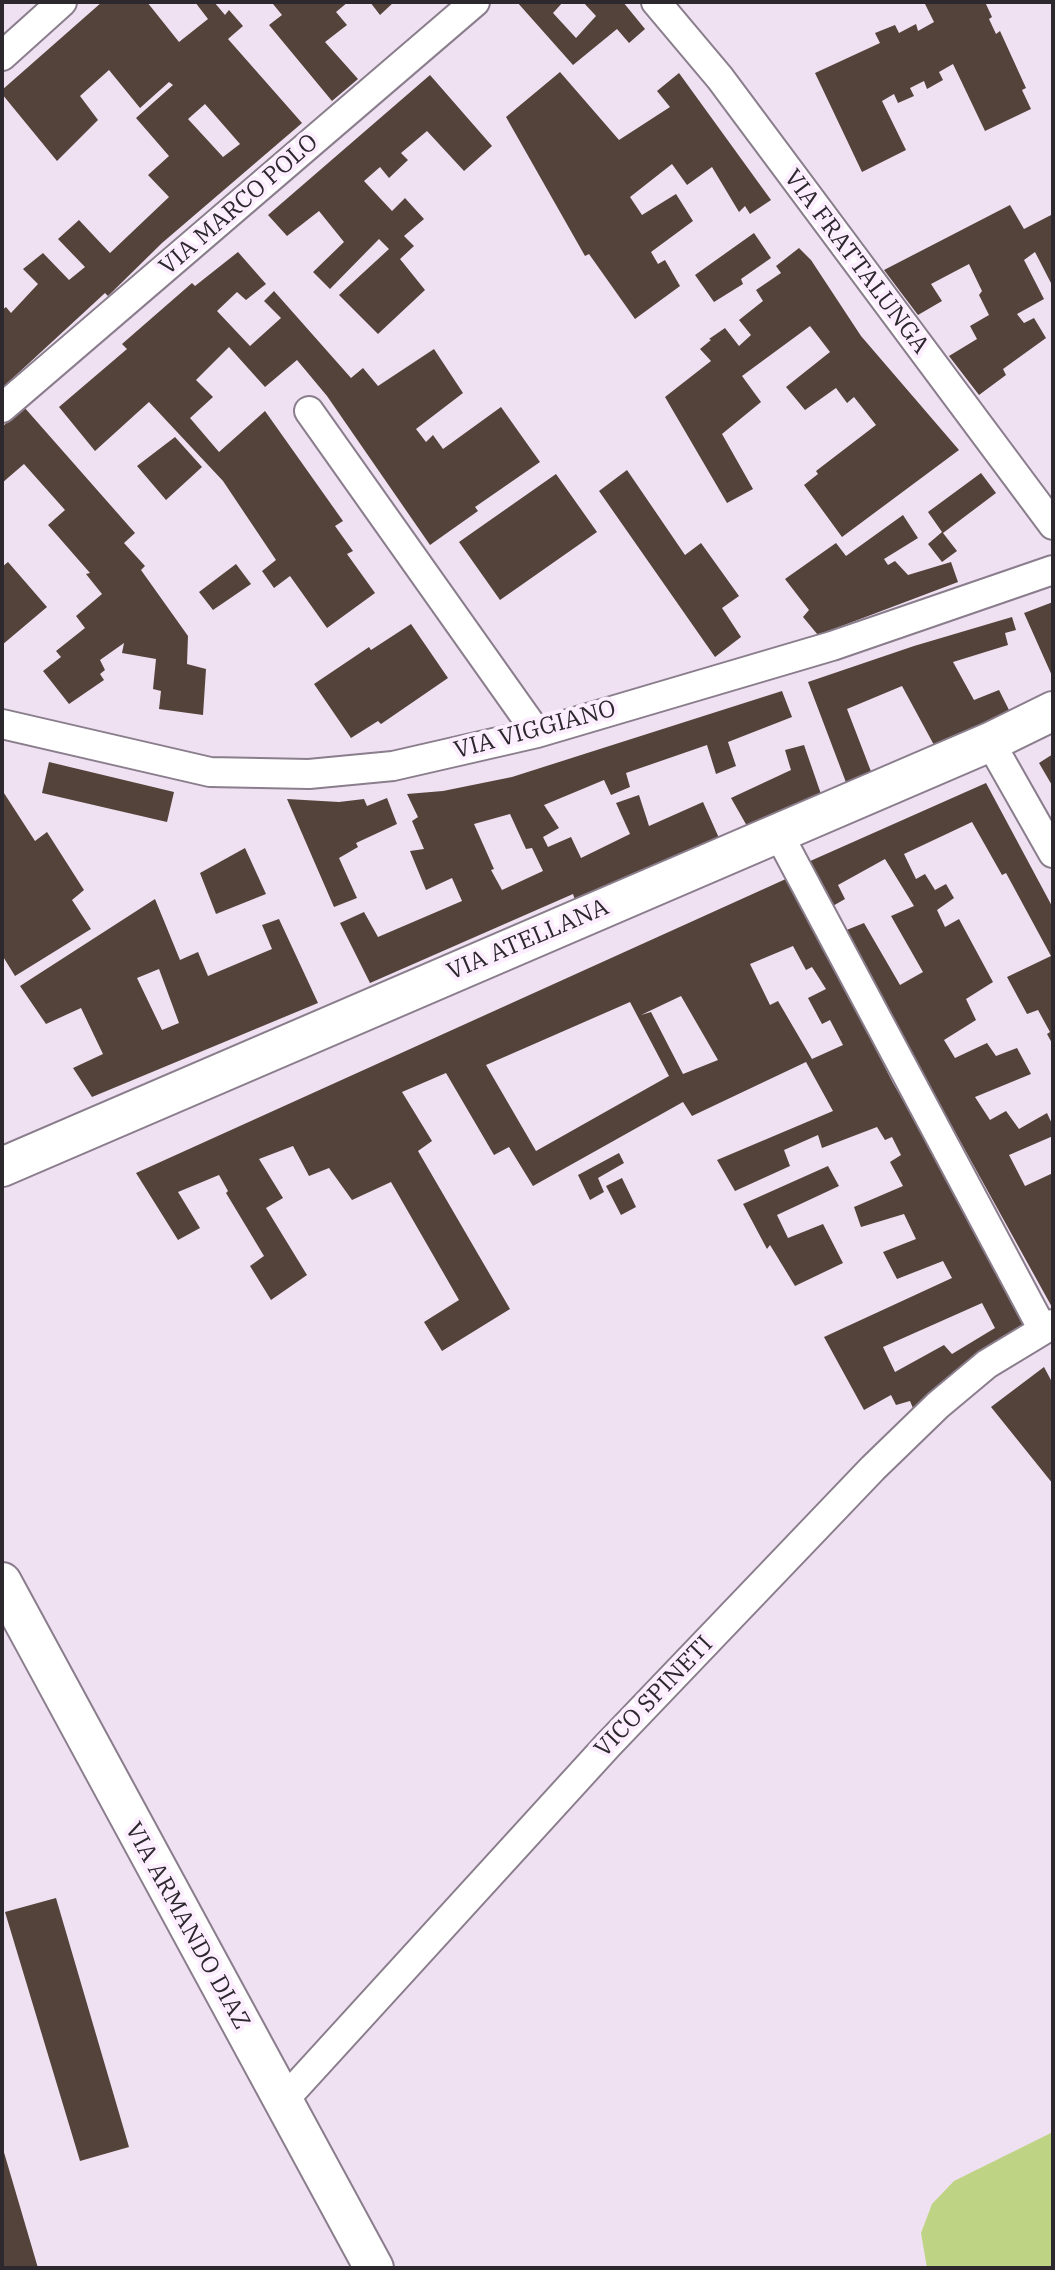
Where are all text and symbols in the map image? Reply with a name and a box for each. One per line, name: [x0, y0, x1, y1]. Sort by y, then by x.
street label: VIA MARCO POLO: [154, 128, 324, 282]
street label: VIA FRATTALUNGA: [777, 164, 935, 360]
street label: VIA VIGGIANO: [451, 695, 619, 765]
street label: VIA ATELLANA: [443, 893, 613, 987]
street label: VICO SPINETI: [589, 1630, 719, 1764]
street label: VIA ARMANDO DIAZ: [118, 1818, 256, 2034]

